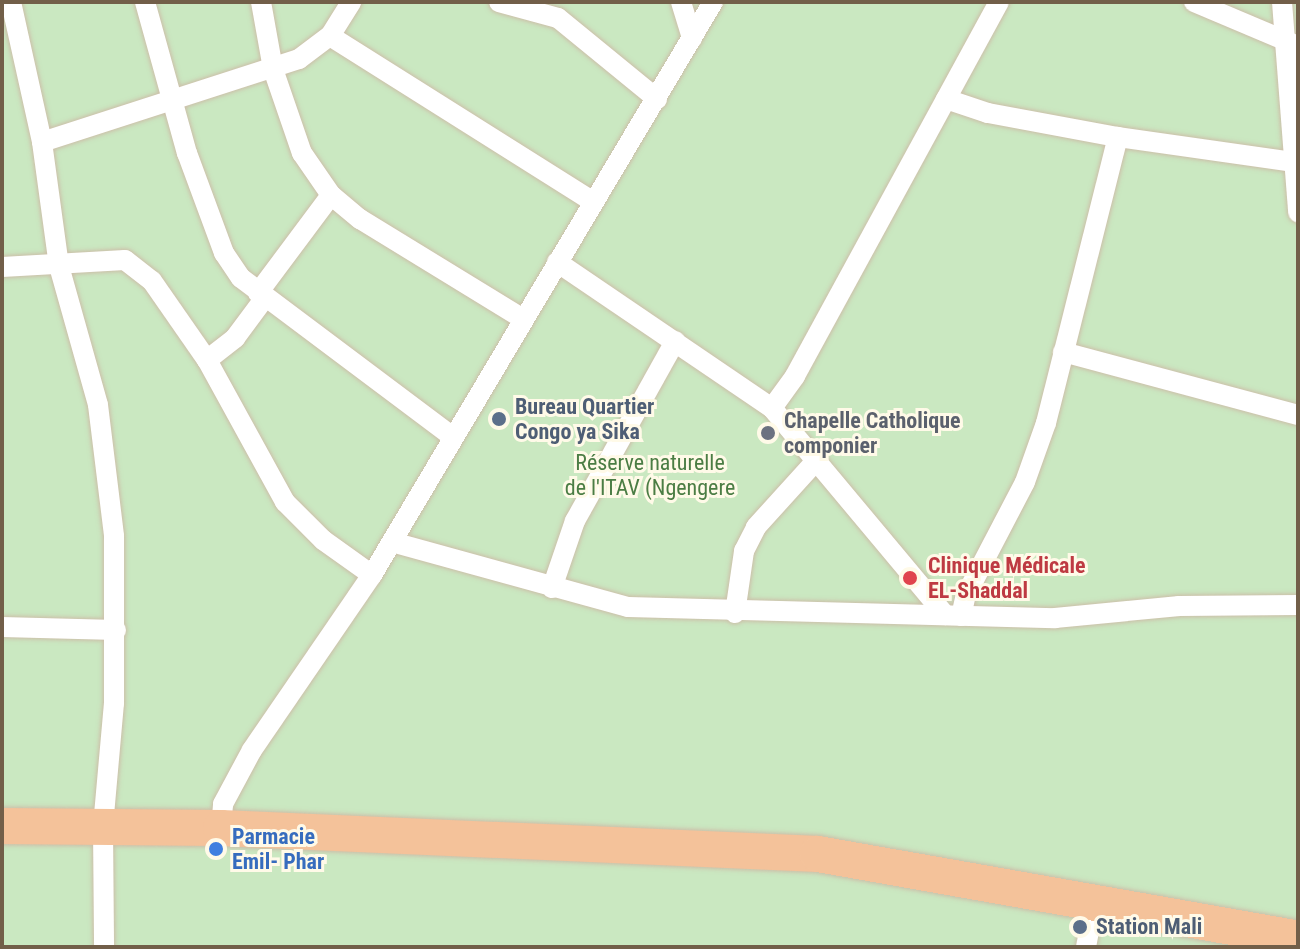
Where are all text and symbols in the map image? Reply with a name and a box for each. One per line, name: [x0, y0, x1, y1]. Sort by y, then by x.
place label: Bureau Quartier Congo ya Sika: [515, 393, 654, 444]
place label: Chapelle Catholique componier: [784, 407, 961, 458]
marker: Bureau Quartier Congo ya Sika: [490, 410, 508, 428]
marker: Chapelle Catholique componier: [759, 424, 777, 442]
park label: Réserve naturelle de l'ITAV (Ngengere: [565, 449, 735, 500]
place label: Clinique Médicale EL-Shaddal: [928, 552, 1086, 604]
marker: Clinique Médicale EL-Shaddal: [899, 567, 921, 589]
place label: Parmacie Emil- Phar: [232, 823, 324, 874]
marker: Parmacie Emil- Phar: [207, 840, 225, 858]
place label: Station Mali: [1096, 914, 1202, 940]
marker: Station Mali: [1071, 918, 1089, 936]

